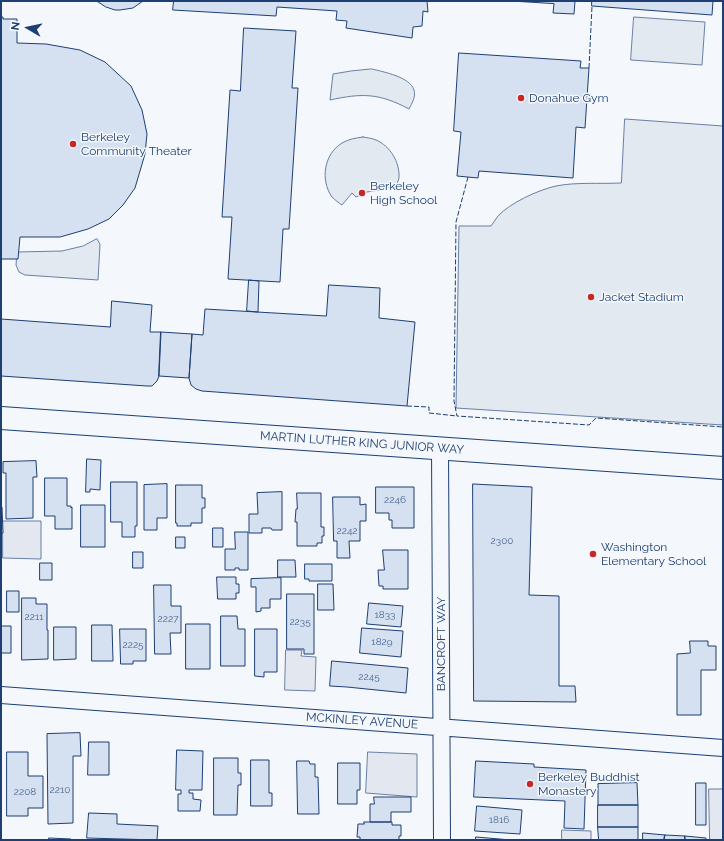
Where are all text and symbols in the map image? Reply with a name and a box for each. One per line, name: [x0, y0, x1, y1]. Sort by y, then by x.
north arrow: [8, 8, 48, 48]
text: N: [9, 21, 23, 31]
place label: Donahue Gym: [529, 91, 608, 105]
marker: Donahue Gym: [516, 93, 526, 103]
place label: Berkeley Community Theater: [81, 130, 192, 158]
marker: Berkeley Community Theater: [68, 139, 78, 149]
place label: Berkeley High School: [370, 179, 437, 207]
marker: Berkeley High School: [357, 188, 367, 198]
place label: Jacket Stadium: [599, 290, 684, 304]
marker: Jacket Stadium: [586, 292, 596, 302]
street label: MARTIN LUTHER KING JUNIOR WAY: [260, 429, 464, 457]
house number: 2246: [384, 494, 406, 506]
house number: 2242: [336, 525, 358, 537]
house number: 2300: [491, 535, 513, 547]
place label: Washington Elementary School: [601, 540, 706, 568]
marker: Washington Elementary School: [588, 549, 598, 559]
street label: BANCROFT WAY: [434, 597, 448, 691]
house number: 1833: [375, 609, 395, 621]
house number: 2211: [25, 611, 43, 623]
house number: 2227: [158, 613, 178, 625]
house number: 2235: [289, 616, 311, 628]
house number: 1829: [371, 636, 393, 648]
house number: 2225: [122, 639, 144, 651]
house number: 2245: [358, 671, 380, 683]
street label: MCKINLEY AVENUE: [305, 710, 419, 732]
place label: Berkeley Buddhist Monastery: [538, 770, 639, 798]
marker: Berkeley Buddhist Monastery: [525, 779, 535, 789]
house number: 2210: [50, 784, 70, 796]
house number: 2208: [14, 786, 36, 798]
house number: 1816: [489, 814, 509, 826]

